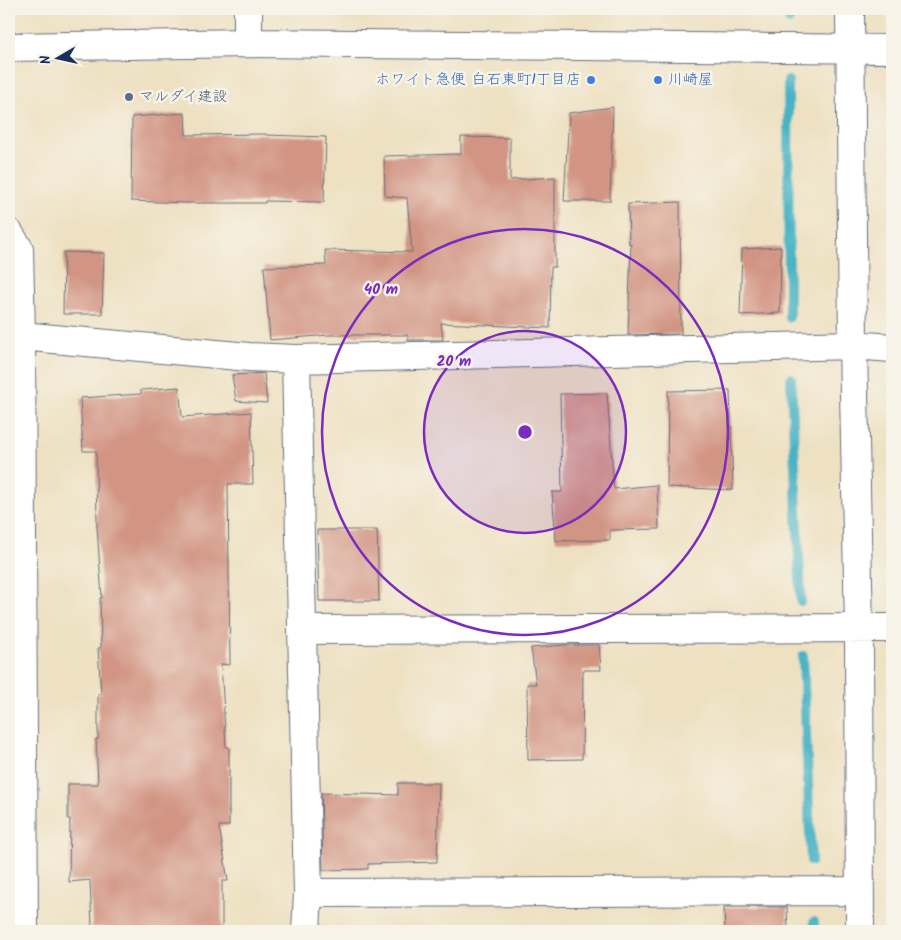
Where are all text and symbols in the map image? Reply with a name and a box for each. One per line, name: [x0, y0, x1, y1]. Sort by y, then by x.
north arrow: [32, 32, 82, 82]
text: N: [35, 54, 58, 66]
place label: ホワイト急便 白石東町1丁目店: [375, 68, 581, 92]
place label: 川崎屋: [668, 68, 713, 92]
marker: ホワイト急便 白石東町1丁目店: [585, 74, 597, 86]
marker: 川崎屋: [652, 74, 664, 86]
place label: マルダイ建設: [139, 85, 228, 109]
marker: マルダイ建設: [123, 91, 135, 103]
text: 40 m: [364, 278, 398, 302]
text: 20 m: [437, 350, 471, 374]
centre of rings: [516, 423, 534, 441]

